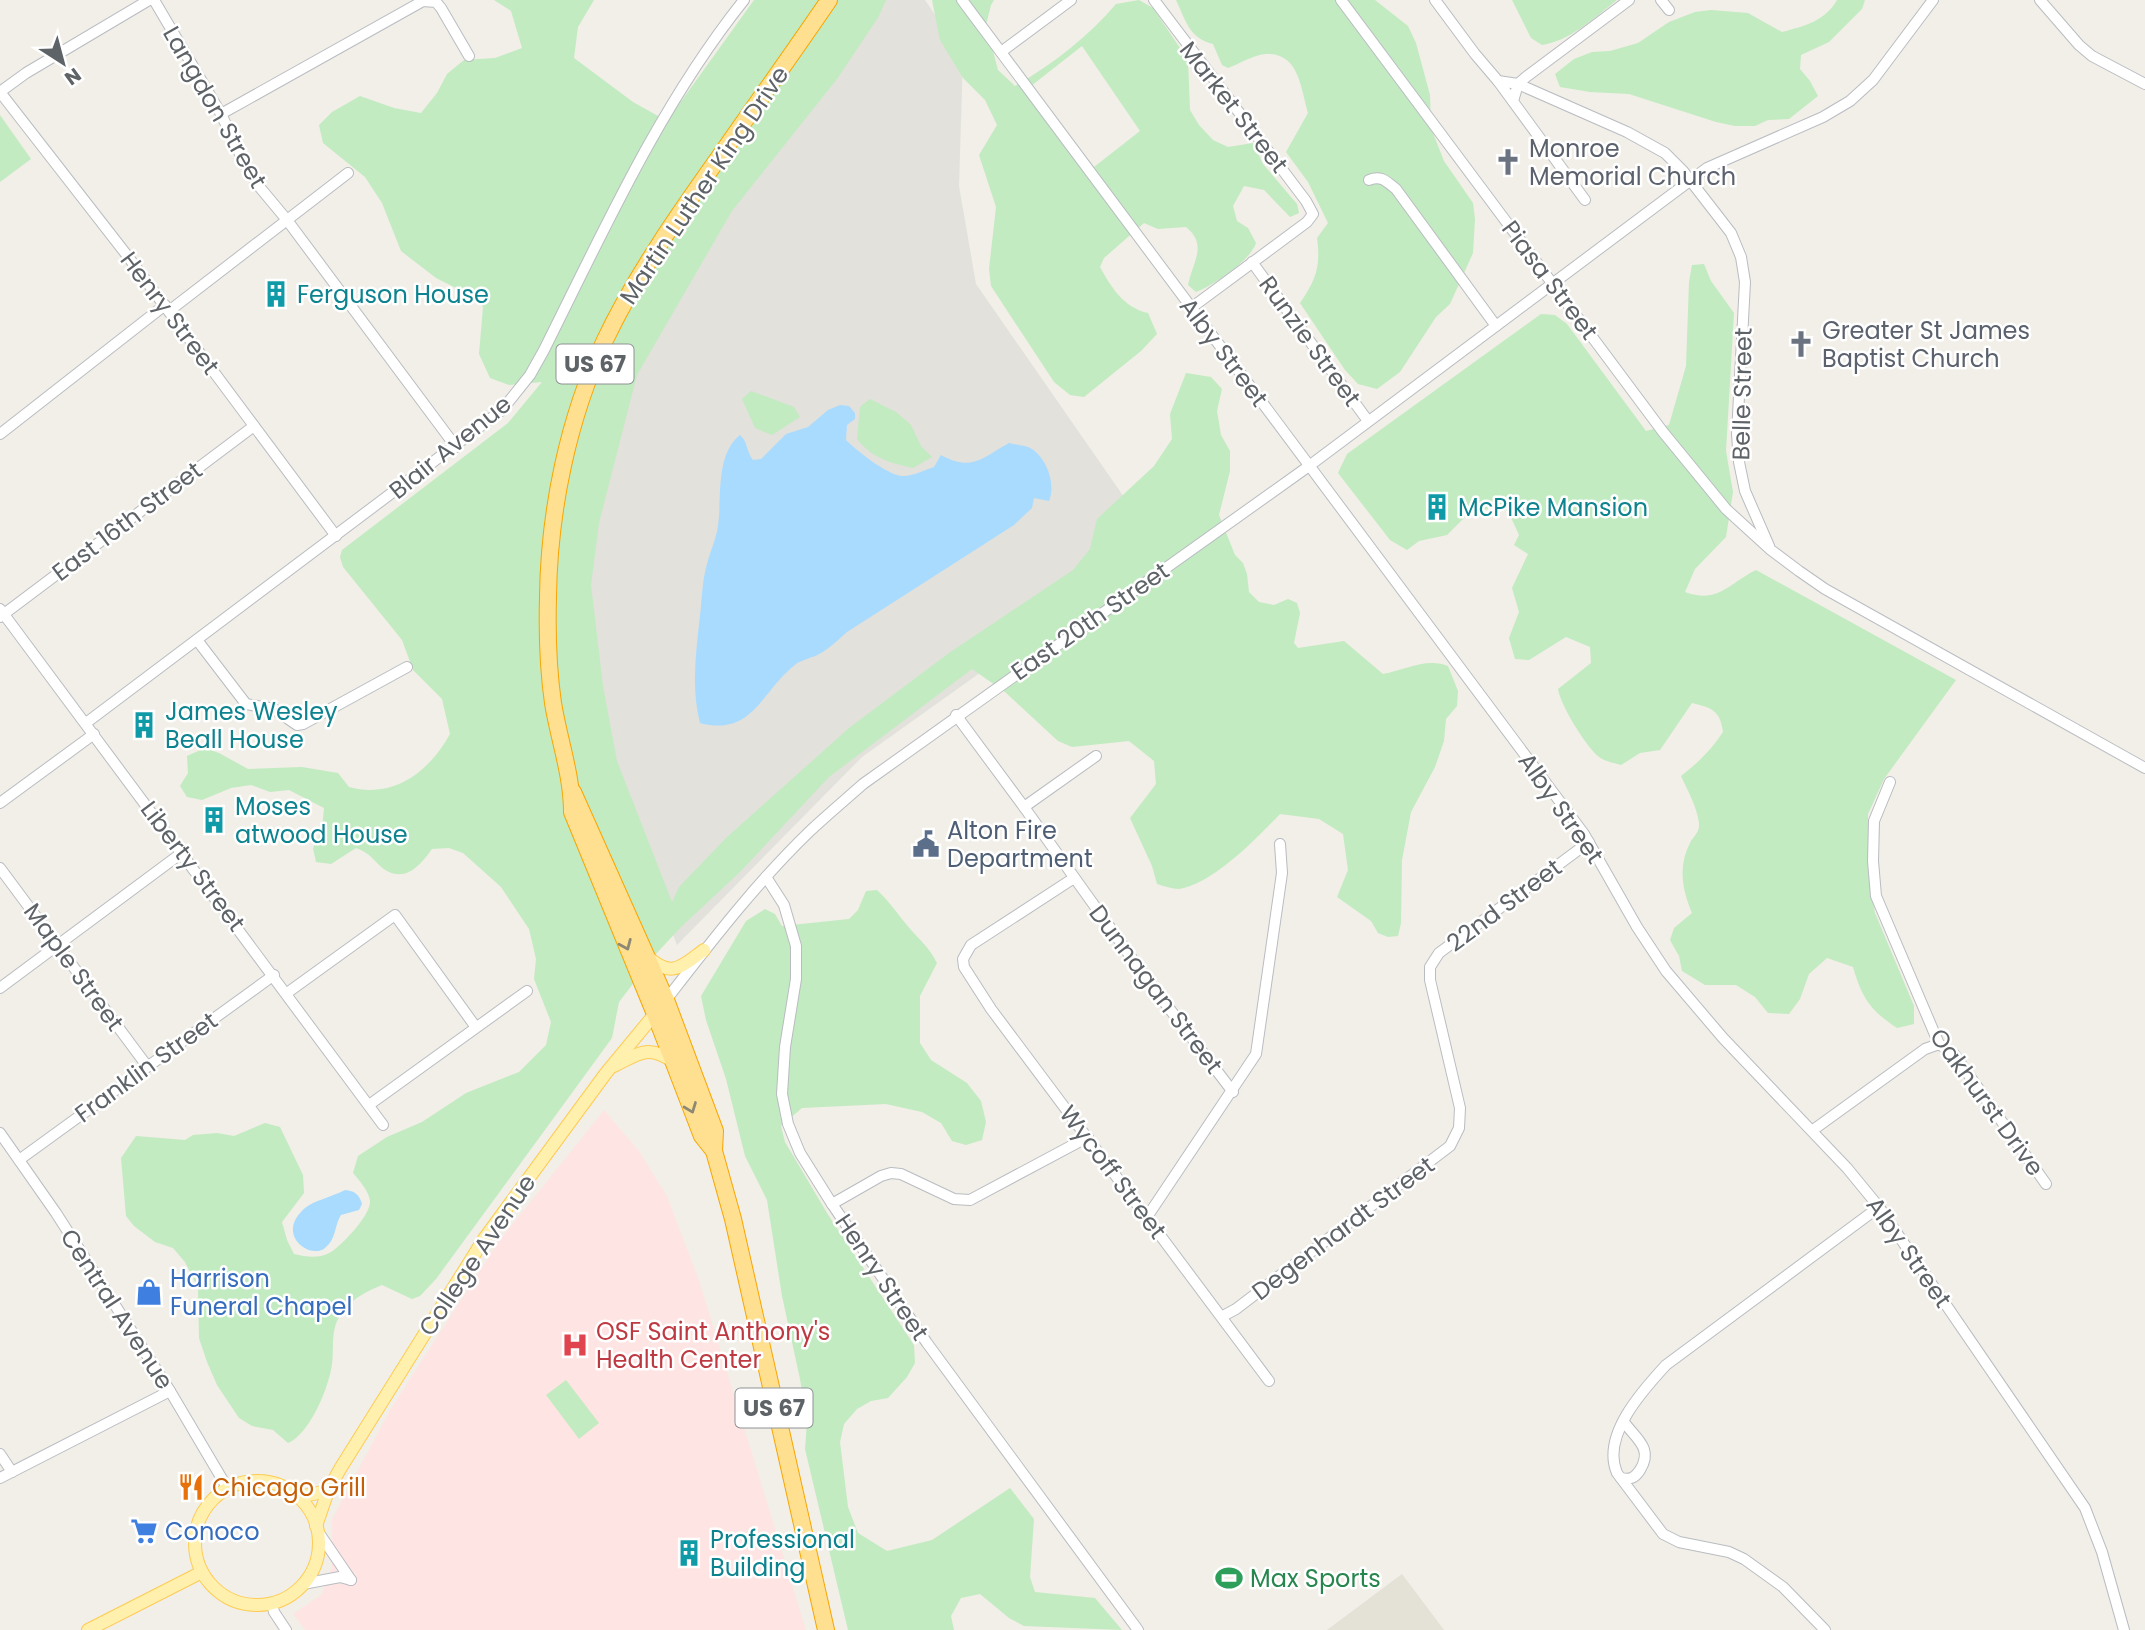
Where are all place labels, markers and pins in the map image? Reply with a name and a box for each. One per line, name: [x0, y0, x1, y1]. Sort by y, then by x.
place label: Monroe Memorial Church: [1529, 132, 1736, 193]
church icon: Monroe Memorial Church: [1493, 147, 1523, 177]
place label: Ferguson House: [297, 278, 489, 311]
building icon: Ferguson House: [261, 279, 291, 309]
place label: Greater St James Baptist Church: [1822, 314, 2030, 375]
church icon: Greater St James Baptist Church: [1786, 329, 1816, 359]
place label: McPike Mansion: [1458, 491, 1648, 524]
building icon: McPike Mansion: [1422, 492, 1452, 522]
place label: James Wesley Beall House: [165, 695, 338, 756]
building icon: James Wesley Beall House: [129, 710, 159, 740]
place label: Moses atwood House: [235, 790, 408, 851]
building icon: Moses atwood House: [199, 805, 229, 835]
place label: Alton Fire Department: [947, 814, 1093, 875]
public building icon: Alton Fire Department: [911, 829, 941, 859]
place label: Harrison Funeral Chapel: [170, 1262, 352, 1323]
shop icon: Harrison Funeral Chapel: [134, 1277, 164, 1307]
place label: OSF Saint Anthony's Health Center: [596, 1315, 830, 1376]
hospital icon: OSF Saint Anthony's Health Center: [560, 1330, 590, 1360]
place label: Chicago Grill: [212, 1471, 366, 1504]
restaurant icon: Chicago Grill: [176, 1472, 206, 1502]
place label: Conoco: [165, 1515, 260, 1548]
supermarket icon: Conoco: [129, 1516, 159, 1546]
place label: Professional Building: [710, 1523, 855, 1584]
building icon: Professional Building: [674, 1538, 704, 1568]
place label: Max Sports: [1250, 1562, 1381, 1595]
sports icon: Max Sports: [1214, 1563, 1244, 1593]

